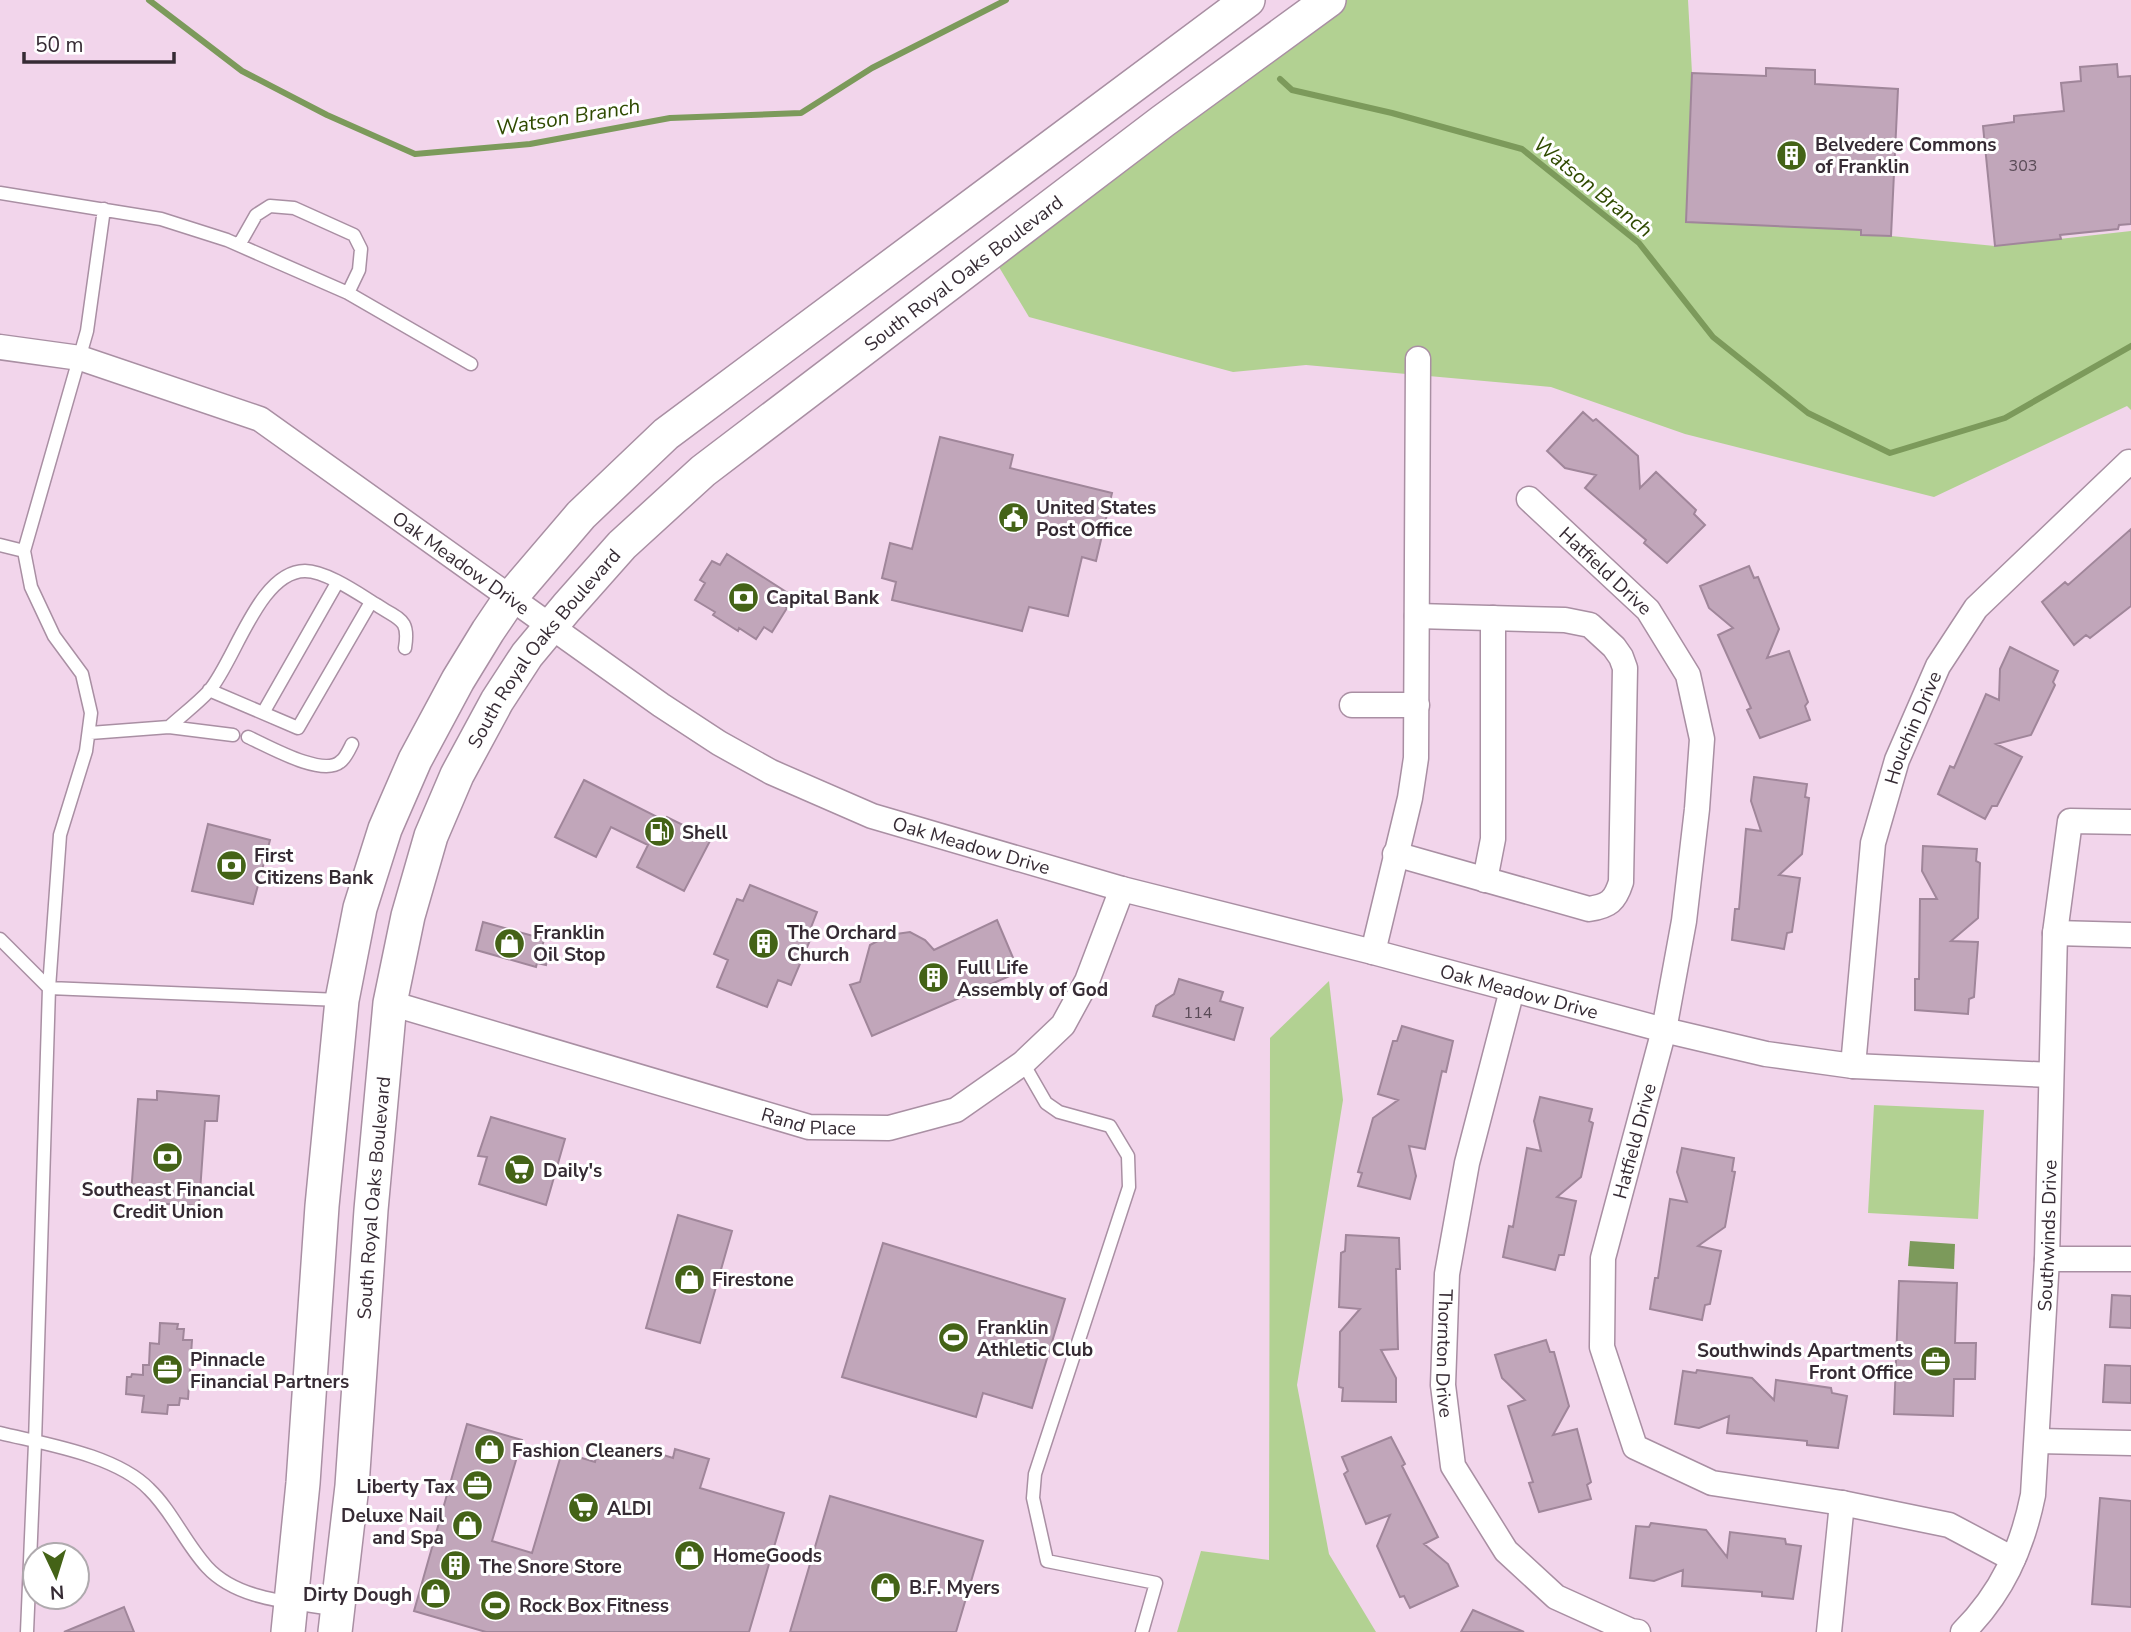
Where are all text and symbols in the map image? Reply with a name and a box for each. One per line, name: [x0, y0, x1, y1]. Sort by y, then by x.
scale bar: [24, 21, 175, 65]
text: 50 m: [35, 31, 84, 59]
water label: Watson Branch: [494, 92, 642, 142]
water label: Watson Branch: [1528, 130, 1658, 244]
place label: Belvedere Commons of Franklin: [1815, 132, 1997, 180]
building icon: Belvedere Commons of Franklin: [1775, 138, 1809, 172]
house number: 303: [2009, 155, 2037, 177]
street label: South Royal Oaks Boulevard: [859, 190, 1069, 358]
place label: United States Post Office: [1036, 495, 1156, 543]
public building icon: United States Post Office: [996, 501, 1030, 535]
street label: Oak Meadow Drive: [387, 505, 535, 621]
street label: Hatfield Drive: [1553, 521, 1657, 621]
street label: South Royal Oaks Boulevard: [462, 543, 627, 753]
bank icon: Capital Bank: [726, 580, 760, 614]
place label: Capital Bank: [766, 585, 880, 611]
street label: Houchin Drive: [1879, 667, 1948, 787]
street label: Oak Meadow Drive: [889, 811, 1053, 881]
fuel station icon: Shell: [642, 815, 676, 849]
place label: Shell: [682, 820, 728, 846]
place label: First Citizens Bank: [254, 843, 374, 891]
bank icon: First Citizens Bank: [214, 849, 248, 883]
place label: Franklin Oil Stop: [533, 920, 605, 968]
place label: The Orchard Church: [787, 920, 897, 968]
shop icon: Franklin Oil Stop: [493, 926, 527, 960]
building icon: The Orchard Church: [747, 926, 781, 960]
place label: Full Life Assembly of God: [957, 955, 1108, 1003]
street label: Oak Meadow Drive: [1437, 959, 1601, 1026]
building icon: Full Life Assembly of God: [917, 961, 951, 995]
house number: 114: [1184, 1002, 1213, 1024]
street label: South Royal Oaks Boulevard: [352, 1075, 397, 1320]
street label: Hatfield Drive: [1607, 1081, 1663, 1202]
street label: Rand Place: [758, 1102, 856, 1142]
bank icon: Southeast Financial Credit Union: [151, 1141, 185, 1175]
supermarket icon: Daily's: [503, 1153, 537, 1187]
place label: Daily's: [543, 1158, 602, 1184]
street label: Southwinds Drive: [2032, 1160, 2063, 1312]
place label: Southeast Financial Credit Union: [81, 1177, 255, 1225]
shop icon: Firestone: [672, 1262, 706, 1296]
place label: Firestone: [712, 1267, 794, 1293]
street label: Thornton Drive: [1429, 1289, 1459, 1419]
place label: Franklin Athletic Club: [977, 1315, 1093, 1363]
sports icon: Franklin Athletic Club: [937, 1321, 971, 1355]
place label: Southwinds Apartments Front Office: [1697, 1338, 1913, 1386]
office icon: Southwinds Apartments Front Office: [1919, 1344, 1953, 1378]
place label: Pinnacle Financial Partners: [190, 1347, 349, 1395]
office icon: Pinnacle Financial Partners: [150, 1353, 184, 1387]
shop icon: Fashion Cleaners: [472, 1433, 506, 1467]
place label: Fashion Cleaners: [512, 1438, 663, 1464]
office icon: Liberty Tax: [461, 1469, 495, 1503]
place label: Liberty Tax: [356, 1474, 456, 1500]
supermarket icon: ALDI: [567, 1491, 601, 1525]
place label: ALDI: [607, 1496, 652, 1522]
place label: Deluxe Nail and Spa: [341, 1503, 444, 1551]
shop icon: Deluxe Nail and Spa: [450, 1509, 484, 1543]
shop icon: HomeGoods: [673, 1538, 707, 1572]
north arrow: [21, 1541, 91, 1611]
place label: HomeGoods: [713, 1543, 822, 1569]
building icon: The Snore Store: [439, 1549, 473, 1583]
place label: The Snore Store: [479, 1554, 622, 1580]
shop icon: B.F. Myers: [869, 1570, 903, 1604]
place label: B.F. Myers: [909, 1575, 1000, 1601]
shop icon: Dirty Dough: [418, 1577, 452, 1611]
text: N: [49, 1578, 65, 1605]
place label: Dirty Dough: [303, 1582, 412, 1608]
sports icon: Rock Box Fitness: [479, 1588, 513, 1622]
place label: Rock Box Fitness: [519, 1593, 669, 1619]

